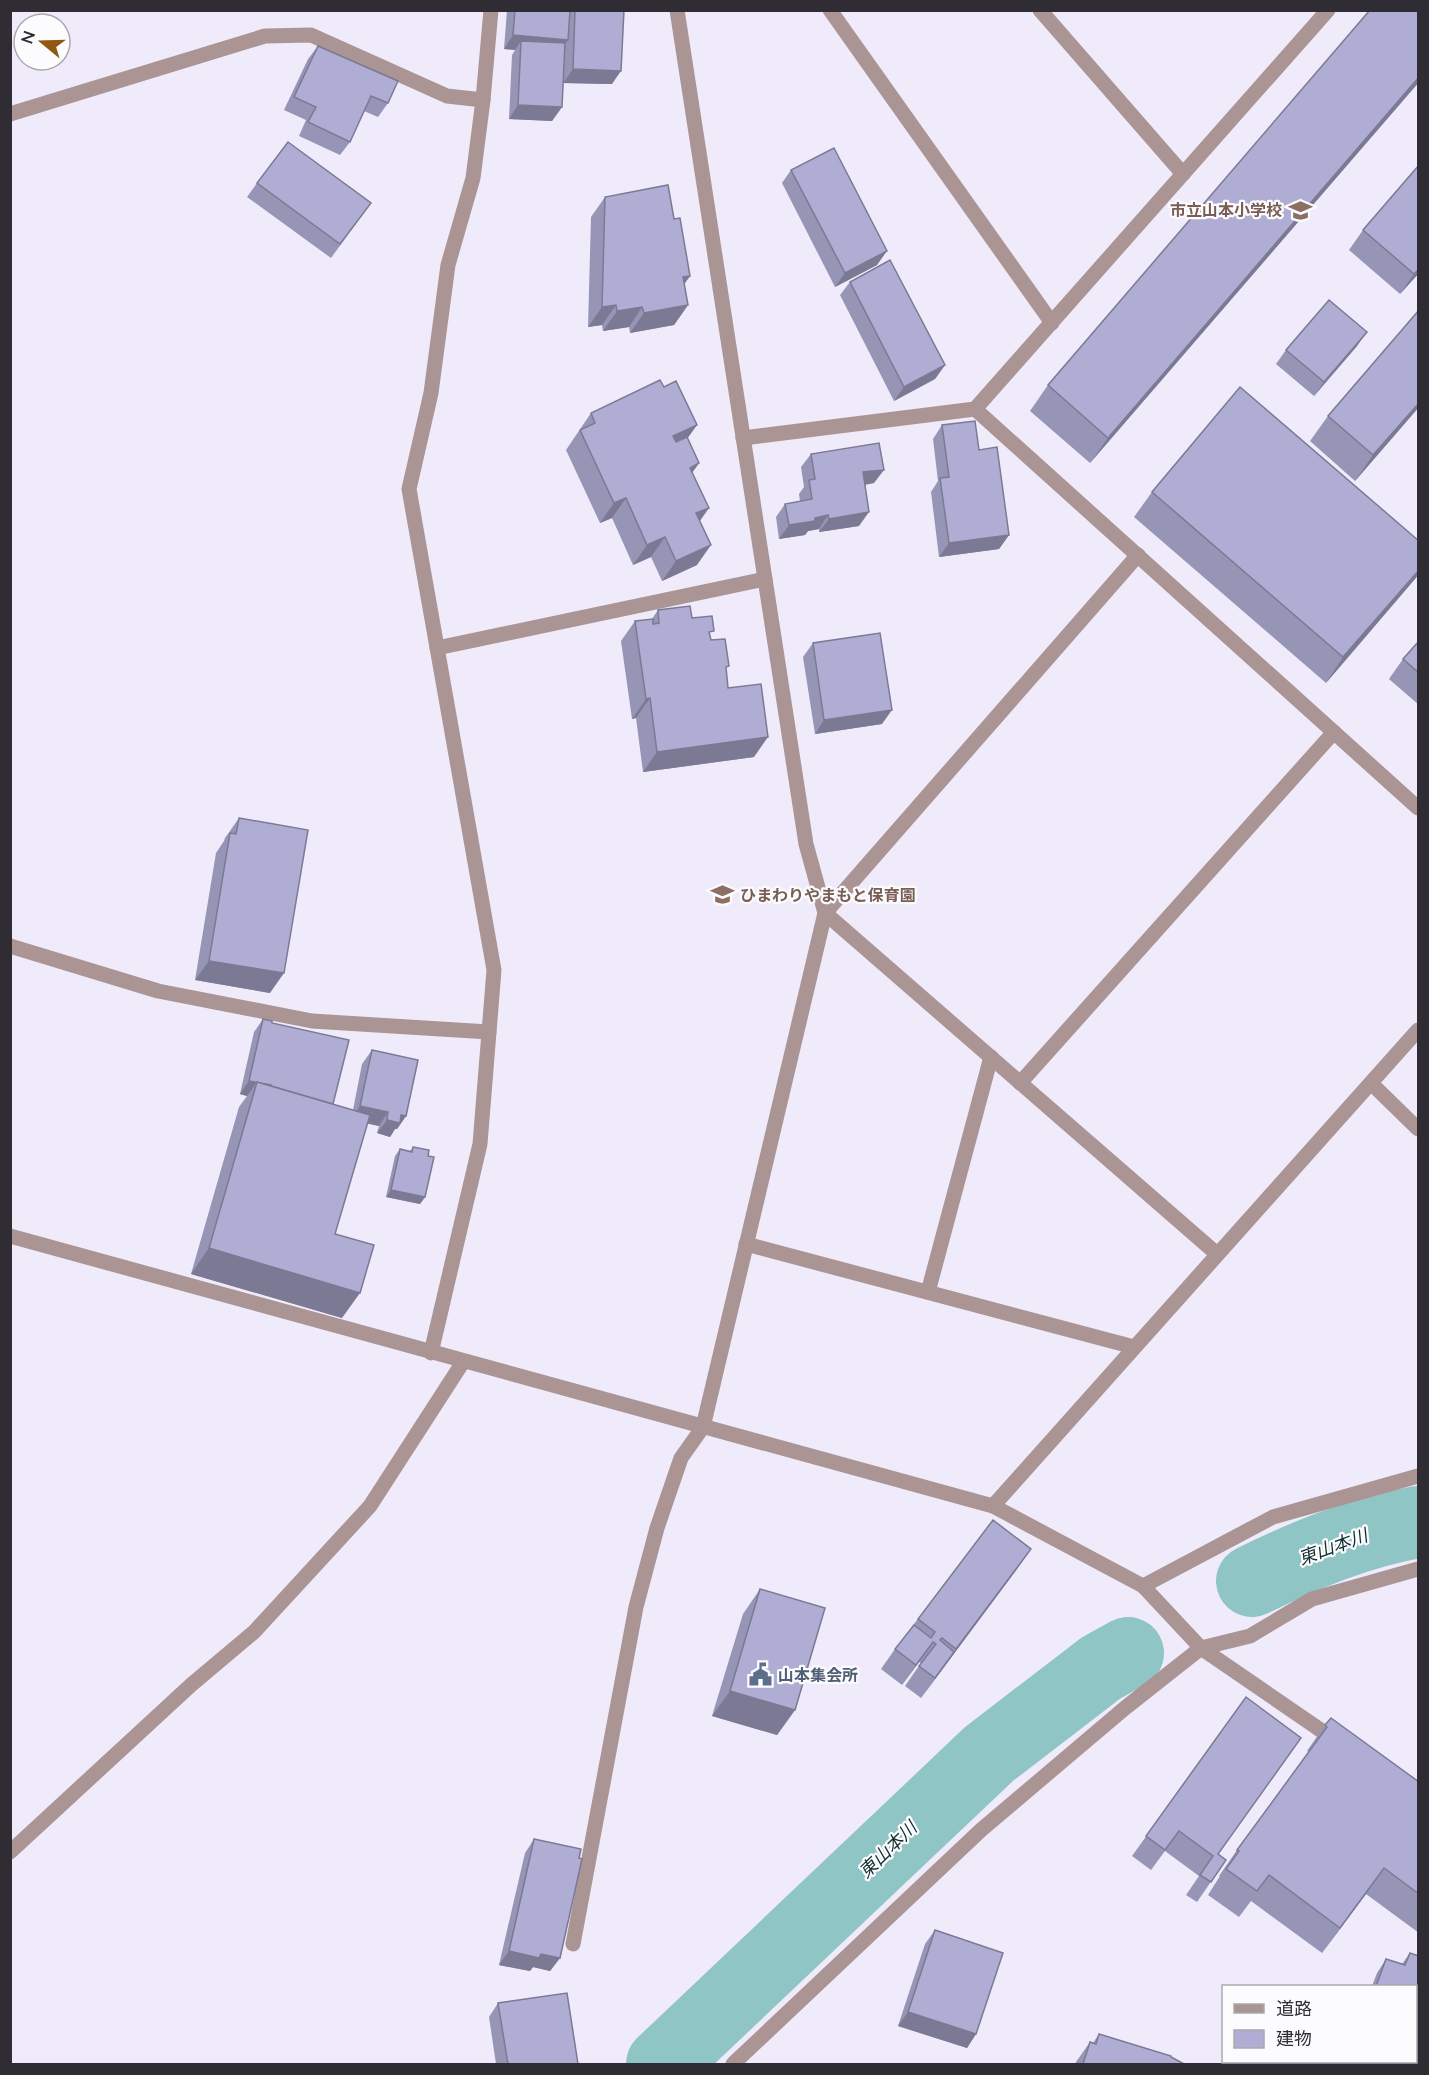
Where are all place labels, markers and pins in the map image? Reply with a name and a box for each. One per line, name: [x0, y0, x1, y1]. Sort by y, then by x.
school or university icon: 市立山本小学校: [1287, 197, 1313, 223]
place label: 市立山本小学校: [1170, 200, 1282, 219]
school or university icon: ひまわりやまもと保育園: [709, 882, 735, 908]
place label: ひまわりやまもと保育園: [740, 885, 916, 904]
public building icon: 山本集会所: [747, 1662, 773, 1688]
place label: 山本集会所: [778, 1665, 858, 1684]

